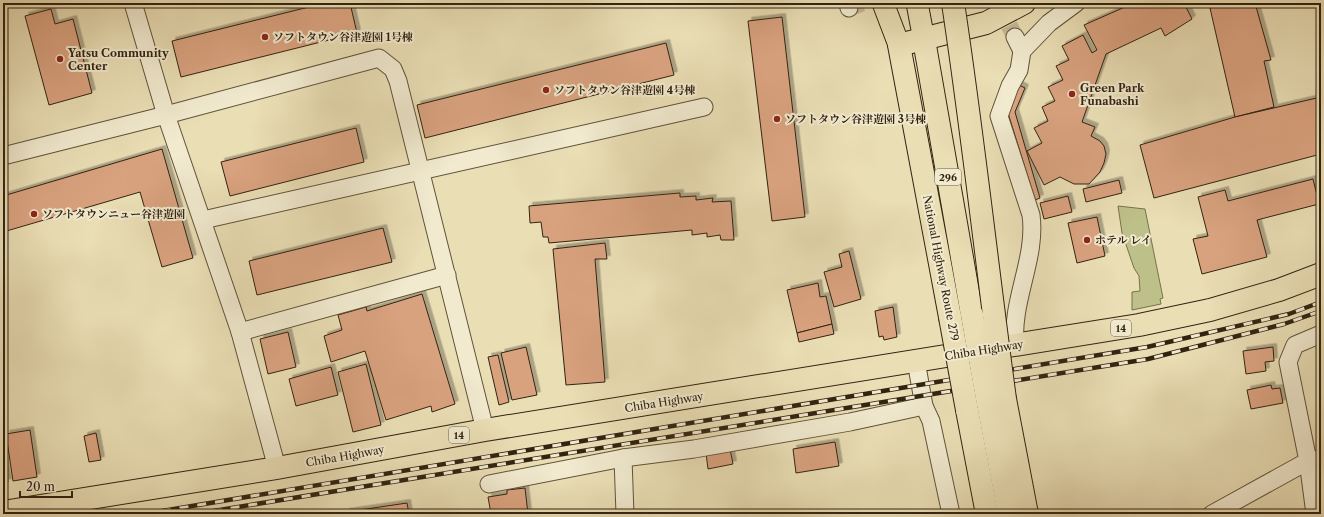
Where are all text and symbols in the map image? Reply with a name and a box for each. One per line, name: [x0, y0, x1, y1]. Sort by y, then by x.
place label: ソフトタウン谷津遊園 1号棟: [273, 30, 413, 44]
marker: ソフトタウン谷津遊園 1号棟: [260, 32, 270, 42]
place label: Yatsu Community Center: [67, 46, 169, 73]
marker: Yatsu Community Center: [55, 54, 65, 64]
place label: Green Park Funabashi: [1080, 81, 1145, 108]
place label: ソフトタウン谷津遊園 4号棟: [554, 83, 695, 97]
marker: ソフトタウン谷津遊園 4号棟: [541, 85, 551, 95]
marker: Green Park Funabashi: [1067, 89, 1077, 99]
place label: ソフトタウン谷津遊園 3号棟: [785, 112, 926, 126]
marker: ソフトタウン谷津遊園 3号棟: [772, 114, 782, 124]
road number: 296: [935, 169, 961, 185]
street label: National Highway Route 279: [920, 194, 962, 342]
place label: ソフトタウンニュー谷津遊園: [42, 207, 185, 221]
marker: ソフトタウンニュー谷津遊園: [29, 209, 39, 219]
place label: ホテル レイ: [1095, 233, 1152, 247]
marker: ホテル レイ: [1082, 235, 1092, 245]
road number: 14: [1111, 320, 1131, 336]
street label: Chiba Highway: [944, 337, 1025, 363]
street label: Chiba Highway: [624, 389, 705, 415]
road number: 14: [449, 427, 469, 443]
street label: Chiba Highway: [305, 442, 386, 470]
scale bar: [20, 473, 72, 499]
text: 20 m: [26, 479, 55, 494]

